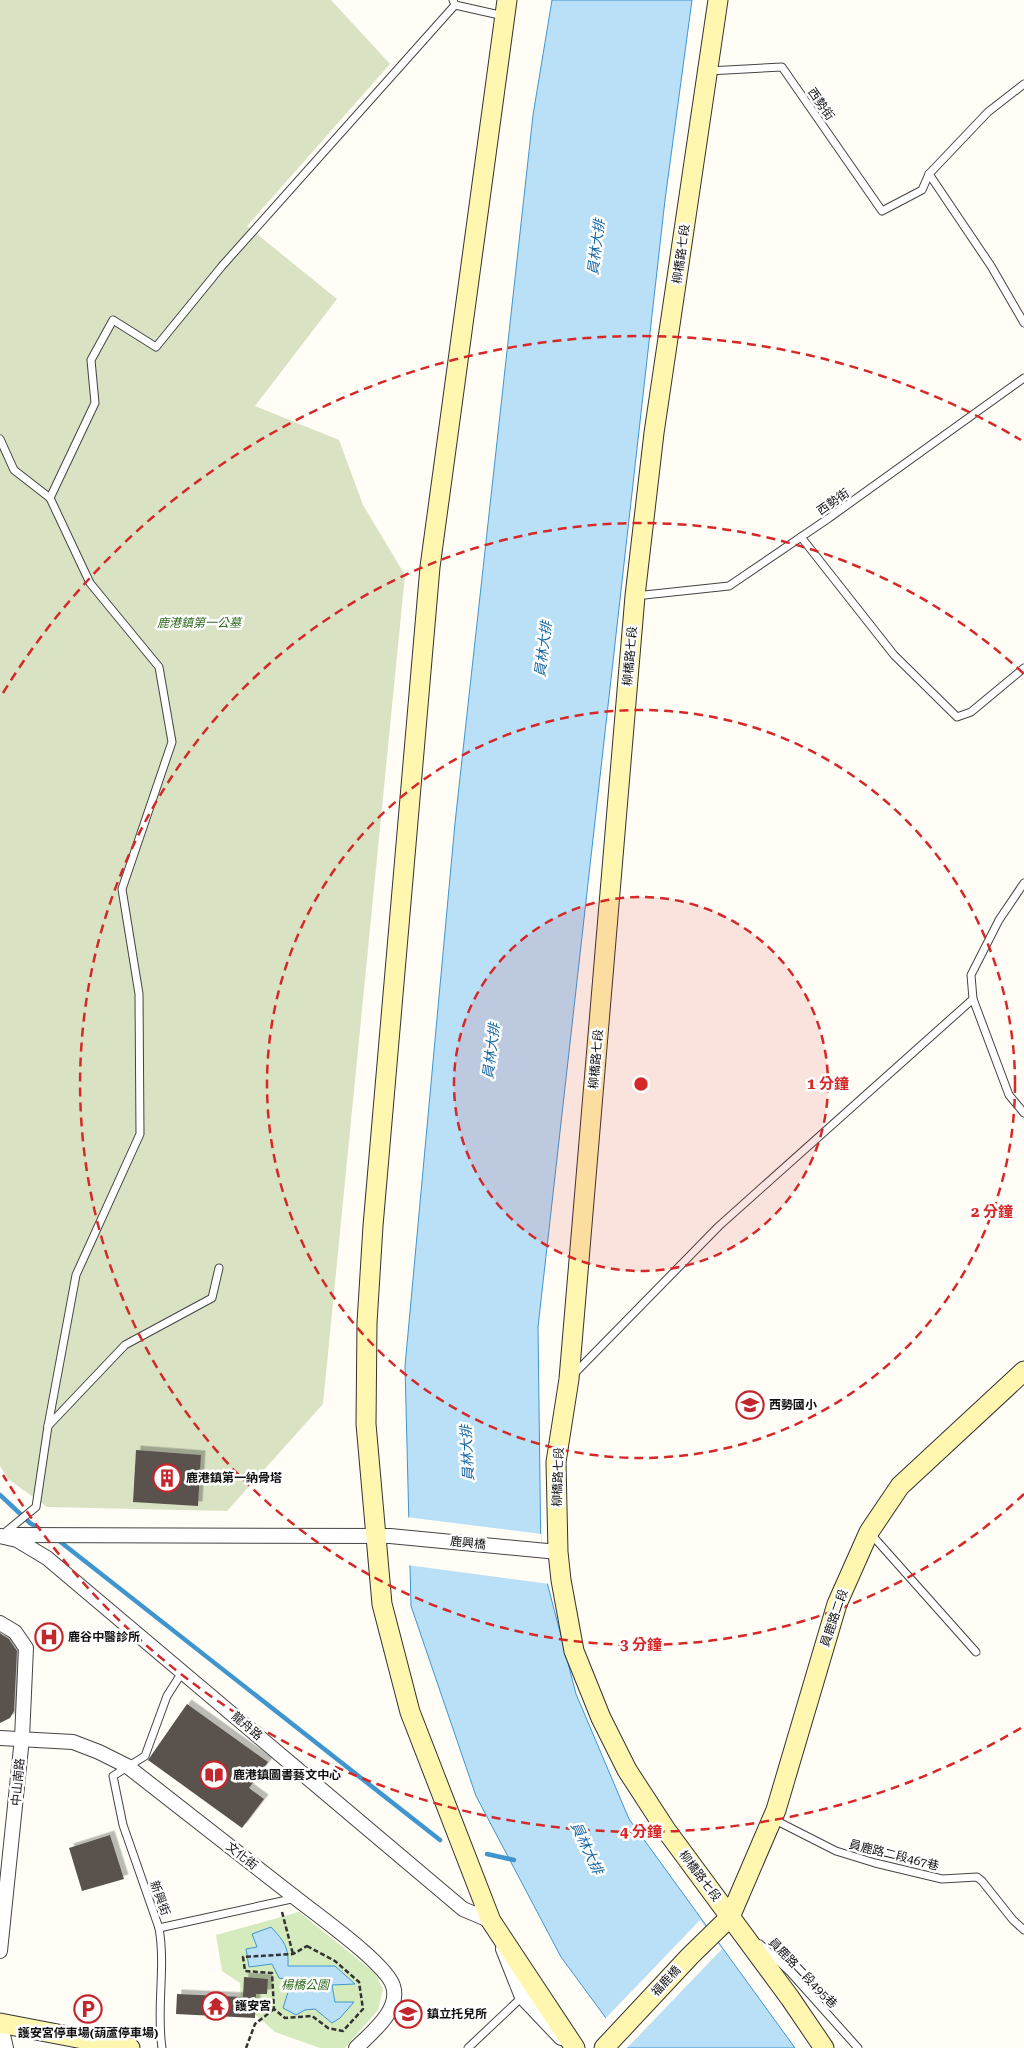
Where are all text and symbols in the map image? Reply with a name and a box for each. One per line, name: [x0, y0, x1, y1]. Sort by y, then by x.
street label: 西勢街: [805, 85, 837, 123]
water label: 員林大排: [585, 216, 608, 276]
street label: 柳橋路七段: [670, 223, 692, 285]
street label: 西勢街: [814, 486, 852, 518]
park label: 鹿港鎮第一公墓: [157, 616, 243, 630]
water label: 員林大排: [532, 618, 555, 678]
street label: 柳橋路七段: [620, 625, 640, 687]
water label: 員林大排: [480, 1020, 503, 1080]
street label: 柳橋路七段: [586, 1028, 606, 1090]
centre of rings: [632, 1075, 650, 1093]
text: 1 分鐘: [807, 1075, 849, 1093]
text: 2 分鐘: [971, 1203, 1013, 1221]
school or university icon: 西勢國小: [735, 1390, 765, 1420]
place label: 西勢國小: [769, 1398, 817, 1412]
water label: 員林大排: [457, 1423, 476, 1481]
street label: 柳橋路七段: [550, 1447, 566, 1507]
building icon: 鹿港鎮第一納骨塔: [152, 1463, 182, 1493]
place label: 鹿港鎮第一納骨塔: [186, 1471, 282, 1485]
street label: 鹿興橋: [449, 1534, 487, 1552]
street label: 員鹿路二段: [818, 1587, 850, 1649]
hospital icon: 鹿谷中醫診所: [34, 1622, 64, 1652]
place label: 鹿谷中醫診所: [68, 1630, 140, 1644]
text: 3 分鐘: [620, 1636, 662, 1654]
street label: 龍舟路: [229, 1709, 265, 1743]
street label: 中山南路: [9, 1757, 27, 1807]
library icon: 鹿港鎮圖書藝文中心: [199, 1760, 229, 1790]
place label: 鹿港鎮圖書藝文中心: [233, 1768, 341, 1782]
water label: 員林大排: [568, 1819, 607, 1879]
text: 4 分鐘: [620, 1823, 662, 1841]
street label: 員鹿路二段467巷: [848, 1837, 940, 1873]
street label: 文化街: [224, 1839, 260, 1873]
street label: 柳橋路七段: [676, 1848, 724, 1904]
street label: 新興街: [147, 1879, 173, 1917]
street label: 員鹿路二段495巷: [766, 1935, 840, 2011]
street label: 福鹿橋: [649, 1963, 683, 1999]
park label: 楊橋公園: [281, 1978, 331, 1992]
temple icon: 護安宮: [201, 1991, 231, 2021]
parking icon: 護安宮停車場(葫蘆停車場): [73, 1994, 103, 2024]
place label: 護安宮: [235, 1999, 271, 2013]
school or university icon: 鎮立托兒所: [393, 1999, 423, 2029]
place label: 鎮立托兒所: [427, 2007, 487, 2021]
place label: 護安宮停車場(葫蘆停車場): [18, 2026, 158, 2040]

